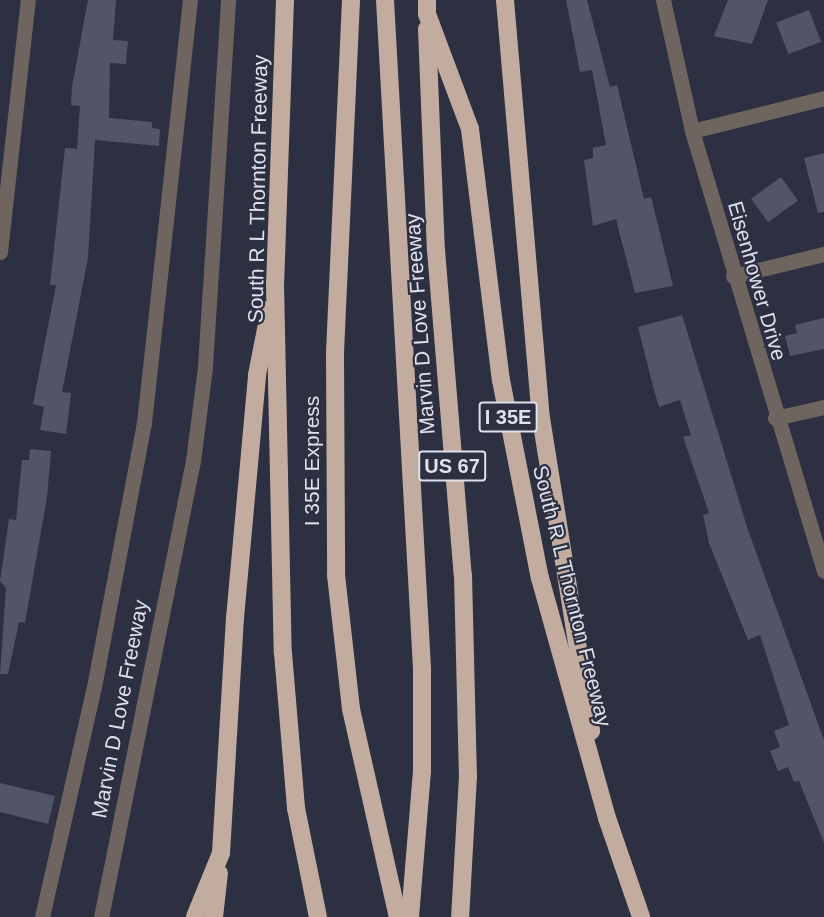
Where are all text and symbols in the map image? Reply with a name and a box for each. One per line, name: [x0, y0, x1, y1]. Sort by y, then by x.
street label: South R L Thornton Freeway: [243, 54, 273, 324]
street label: Eisenhower Drive: [722, 198, 792, 364]
street label: Marvin D Love Freeway: [400, 213, 440, 435]
street label: I 35E Express: [299, 396, 325, 526]
road number: I 35E: [478, 400, 538, 434]
road number: US 67: [418, 449, 486, 483]
street label: South R L Thornton Freeway: [527, 462, 617, 730]
street label: Marvin D Love Freeway: [86, 598, 154, 820]

